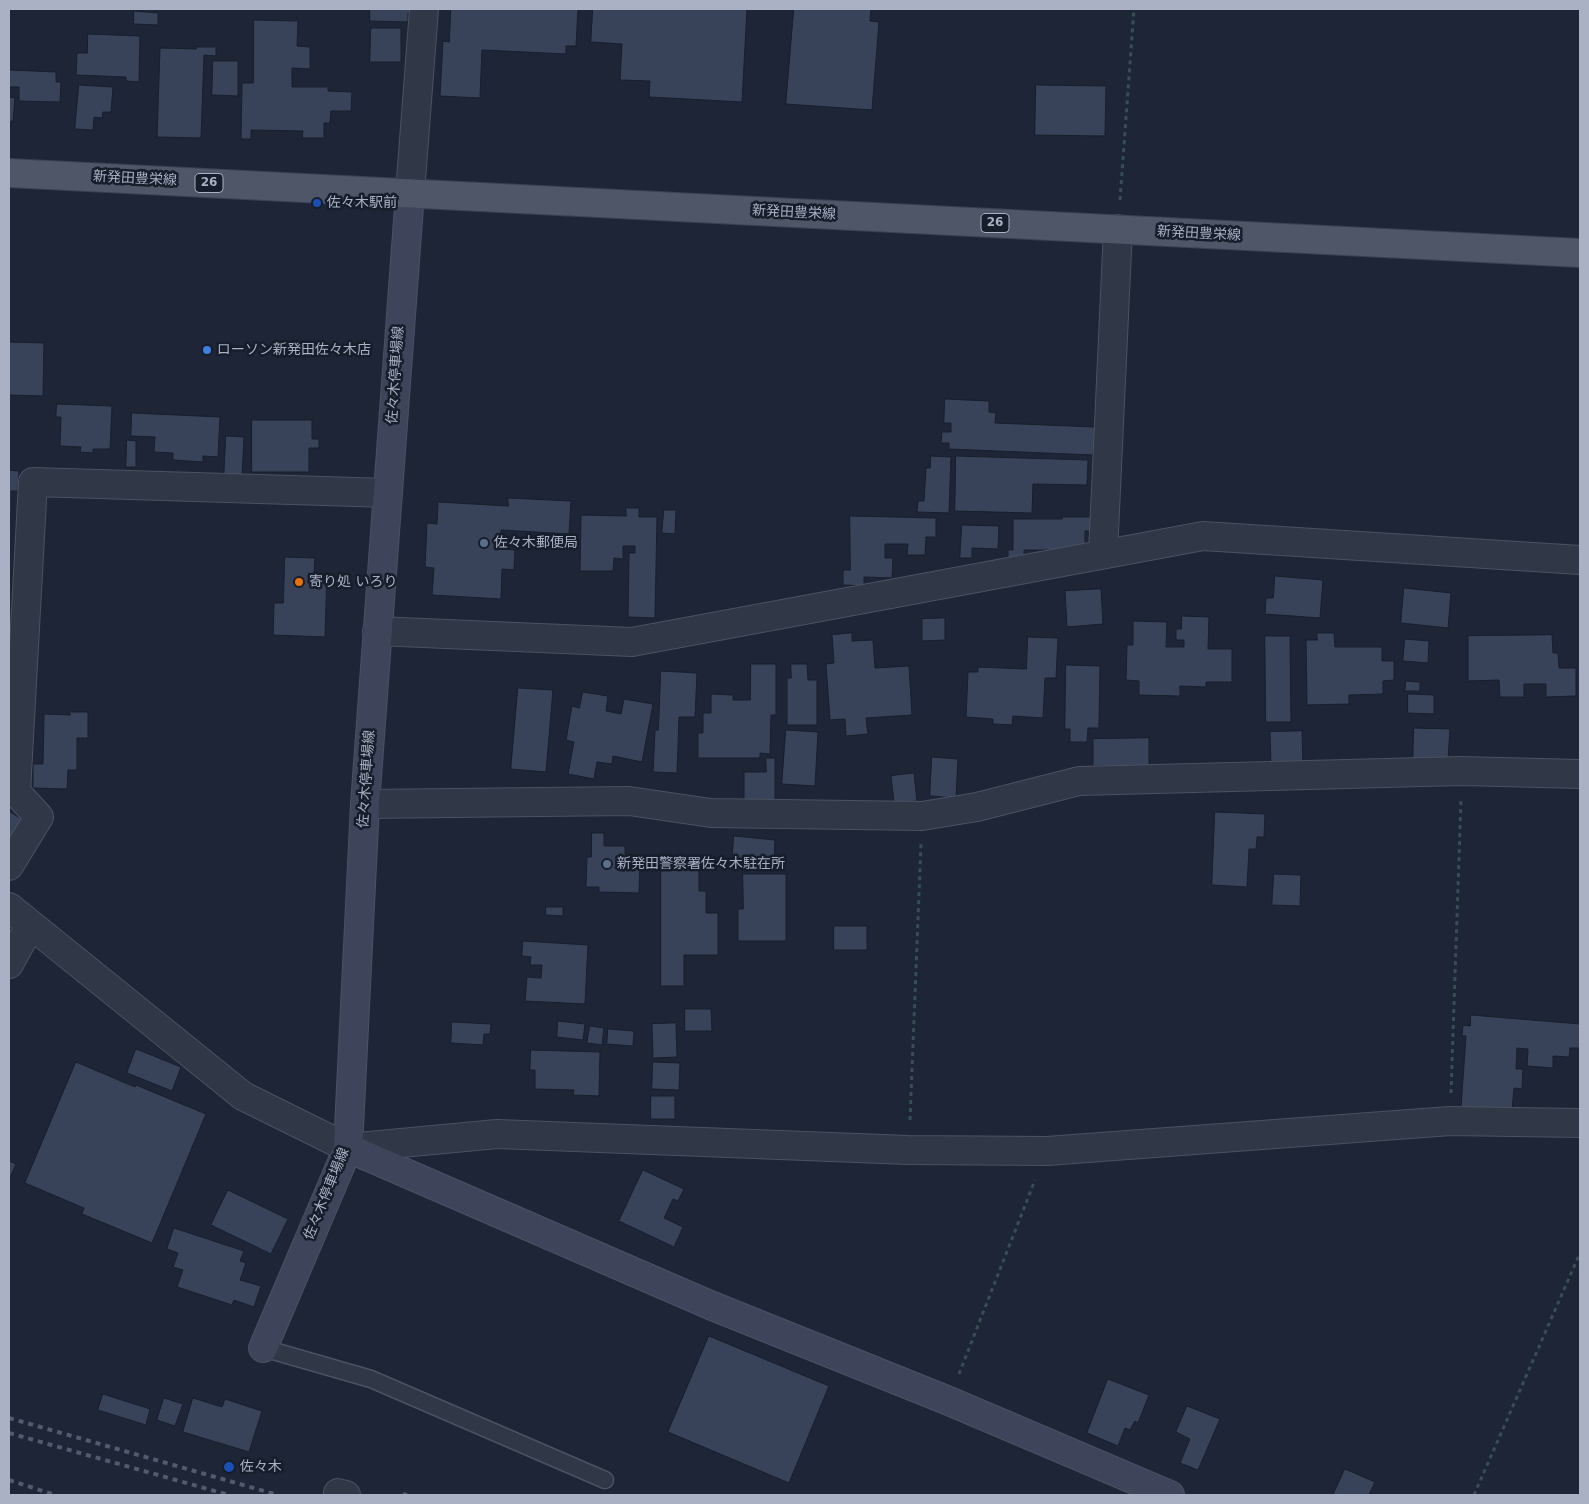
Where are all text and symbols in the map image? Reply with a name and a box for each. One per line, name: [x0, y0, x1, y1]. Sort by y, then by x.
street label: 新発田豊栄線: [93, 168, 177, 190]
road number: 26: [195, 174, 223, 192]
place label: 佐々木駅前: [327, 195, 397, 211]
marker: 佐々木駅前: [311, 197, 323, 209]
street label: 新発田豊栄線: [752, 202, 836, 224]
road number: 26: [981, 214, 1009, 232]
street label: 新発田豊栄線: [1157, 223, 1241, 245]
street label: 佐々木停車場線: [384, 326, 408, 424]
place label: ローソン新発田佐々木店: [217, 342, 371, 358]
marker: ローソン新発田佐々木店: [201, 344, 213, 356]
place label: 佐々木郵便局: [494, 535, 578, 551]
marker: 佐々木郵便局: [478, 537, 490, 549]
place label: 寄り処 いろり: [309, 574, 397, 590]
marker: 寄り処 いろり: [293, 576, 305, 588]
street label: 佐々木停車場線: [355, 730, 379, 828]
place label: 新発田警察署佐々木駐在所: [617, 856, 785, 872]
marker: 新発田警察署佐々木駐在所: [601, 858, 613, 870]
street label: 佐々木停車場線: [301, 1145, 353, 1243]
place label: 佐々木: [240, 1459, 282, 1475]
marker: 佐々木: [222, 1460, 236, 1474]

